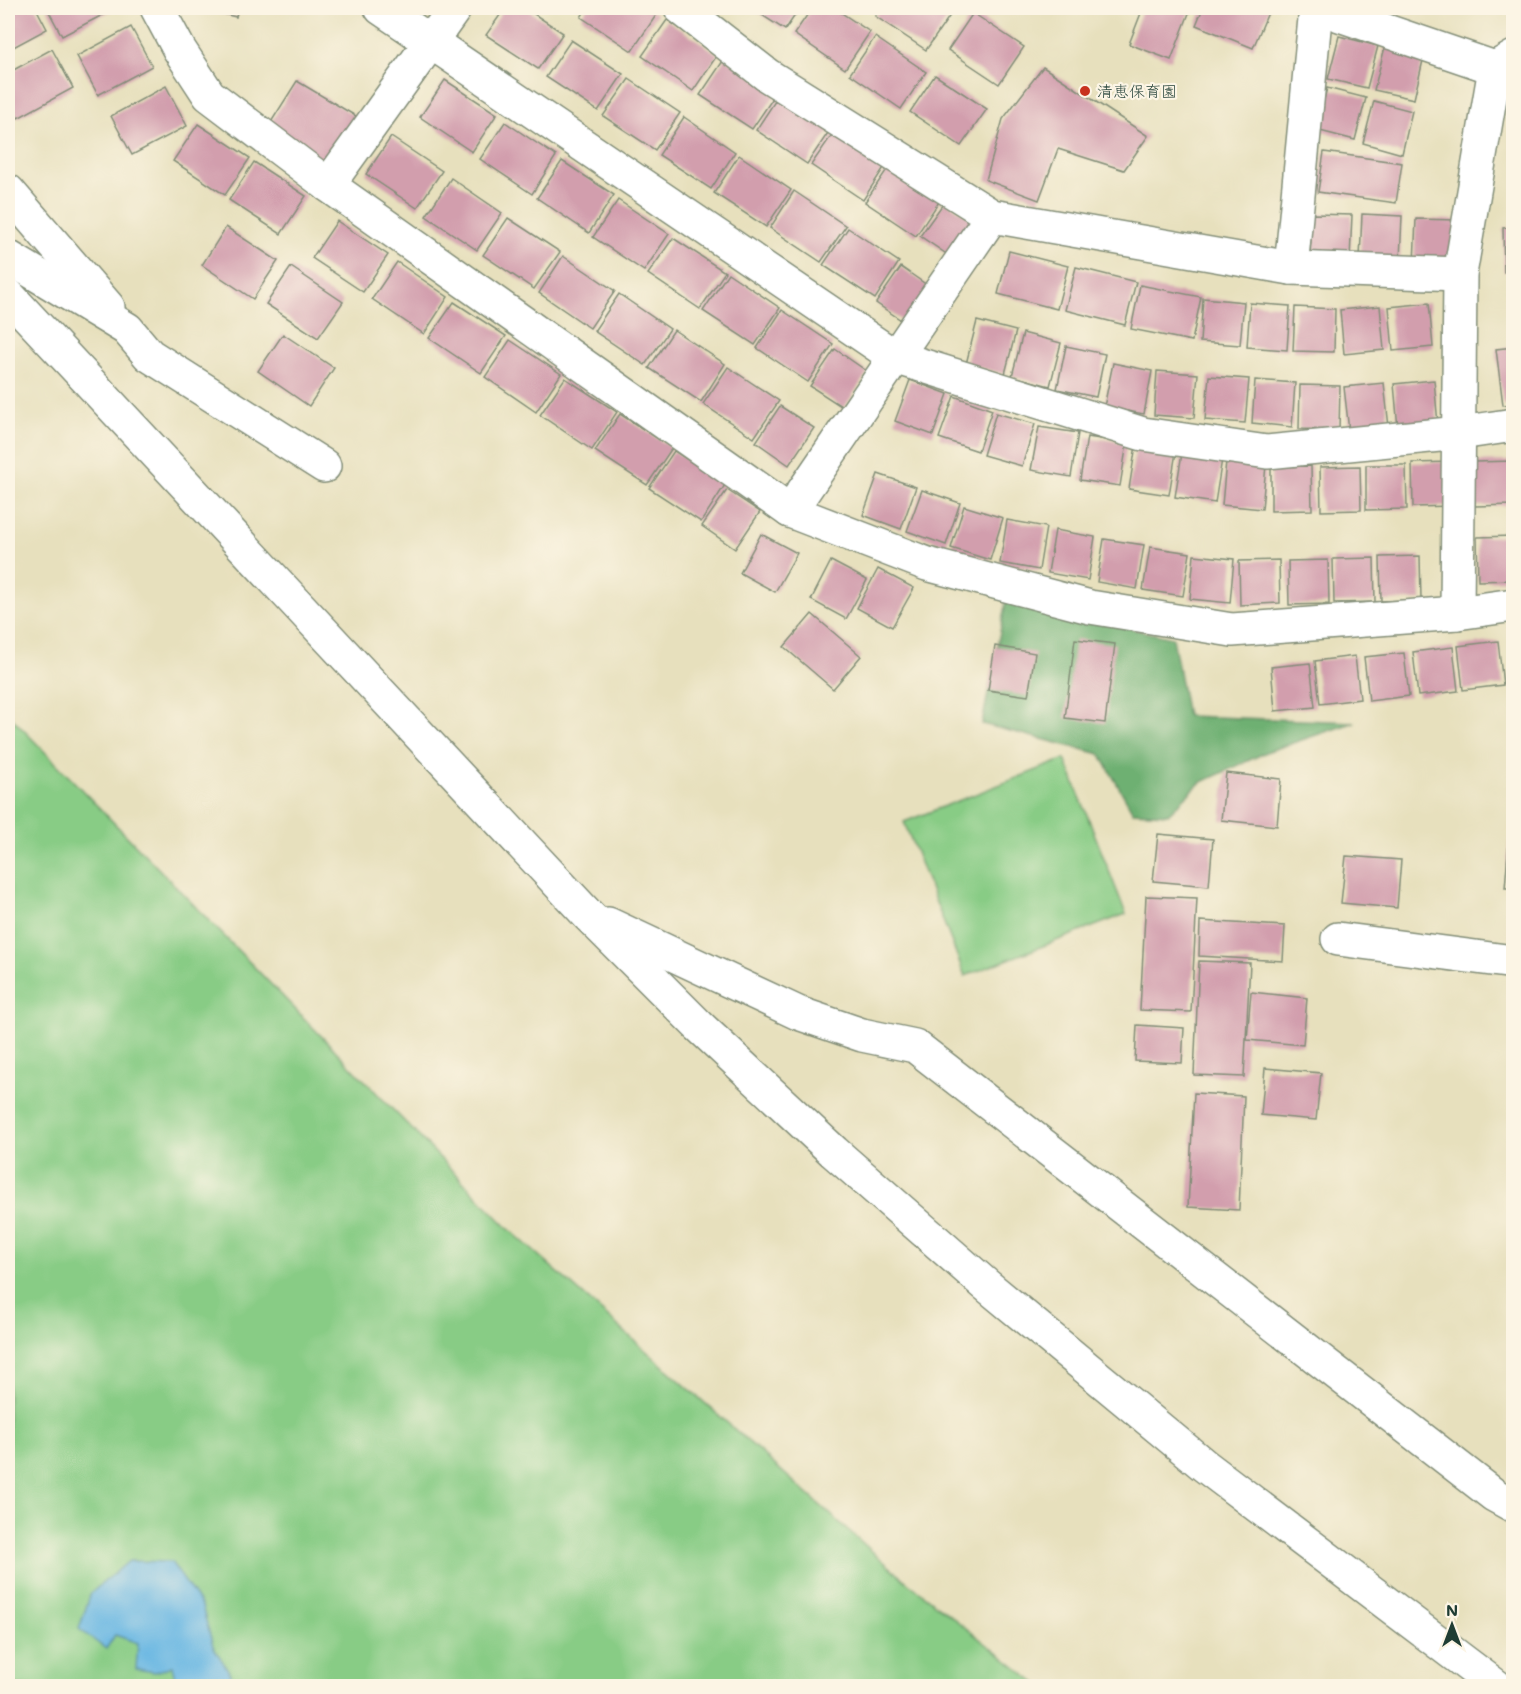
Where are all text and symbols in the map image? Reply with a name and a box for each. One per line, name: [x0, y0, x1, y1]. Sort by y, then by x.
place label: 清恵保育園: [1097, 80, 1177, 101]
marker: 清恵保育園: [1078, 84, 1092, 98]
north arrow: [1422, 1595, 1482, 1655]
text: N: [1446, 1599, 1458, 1620]

